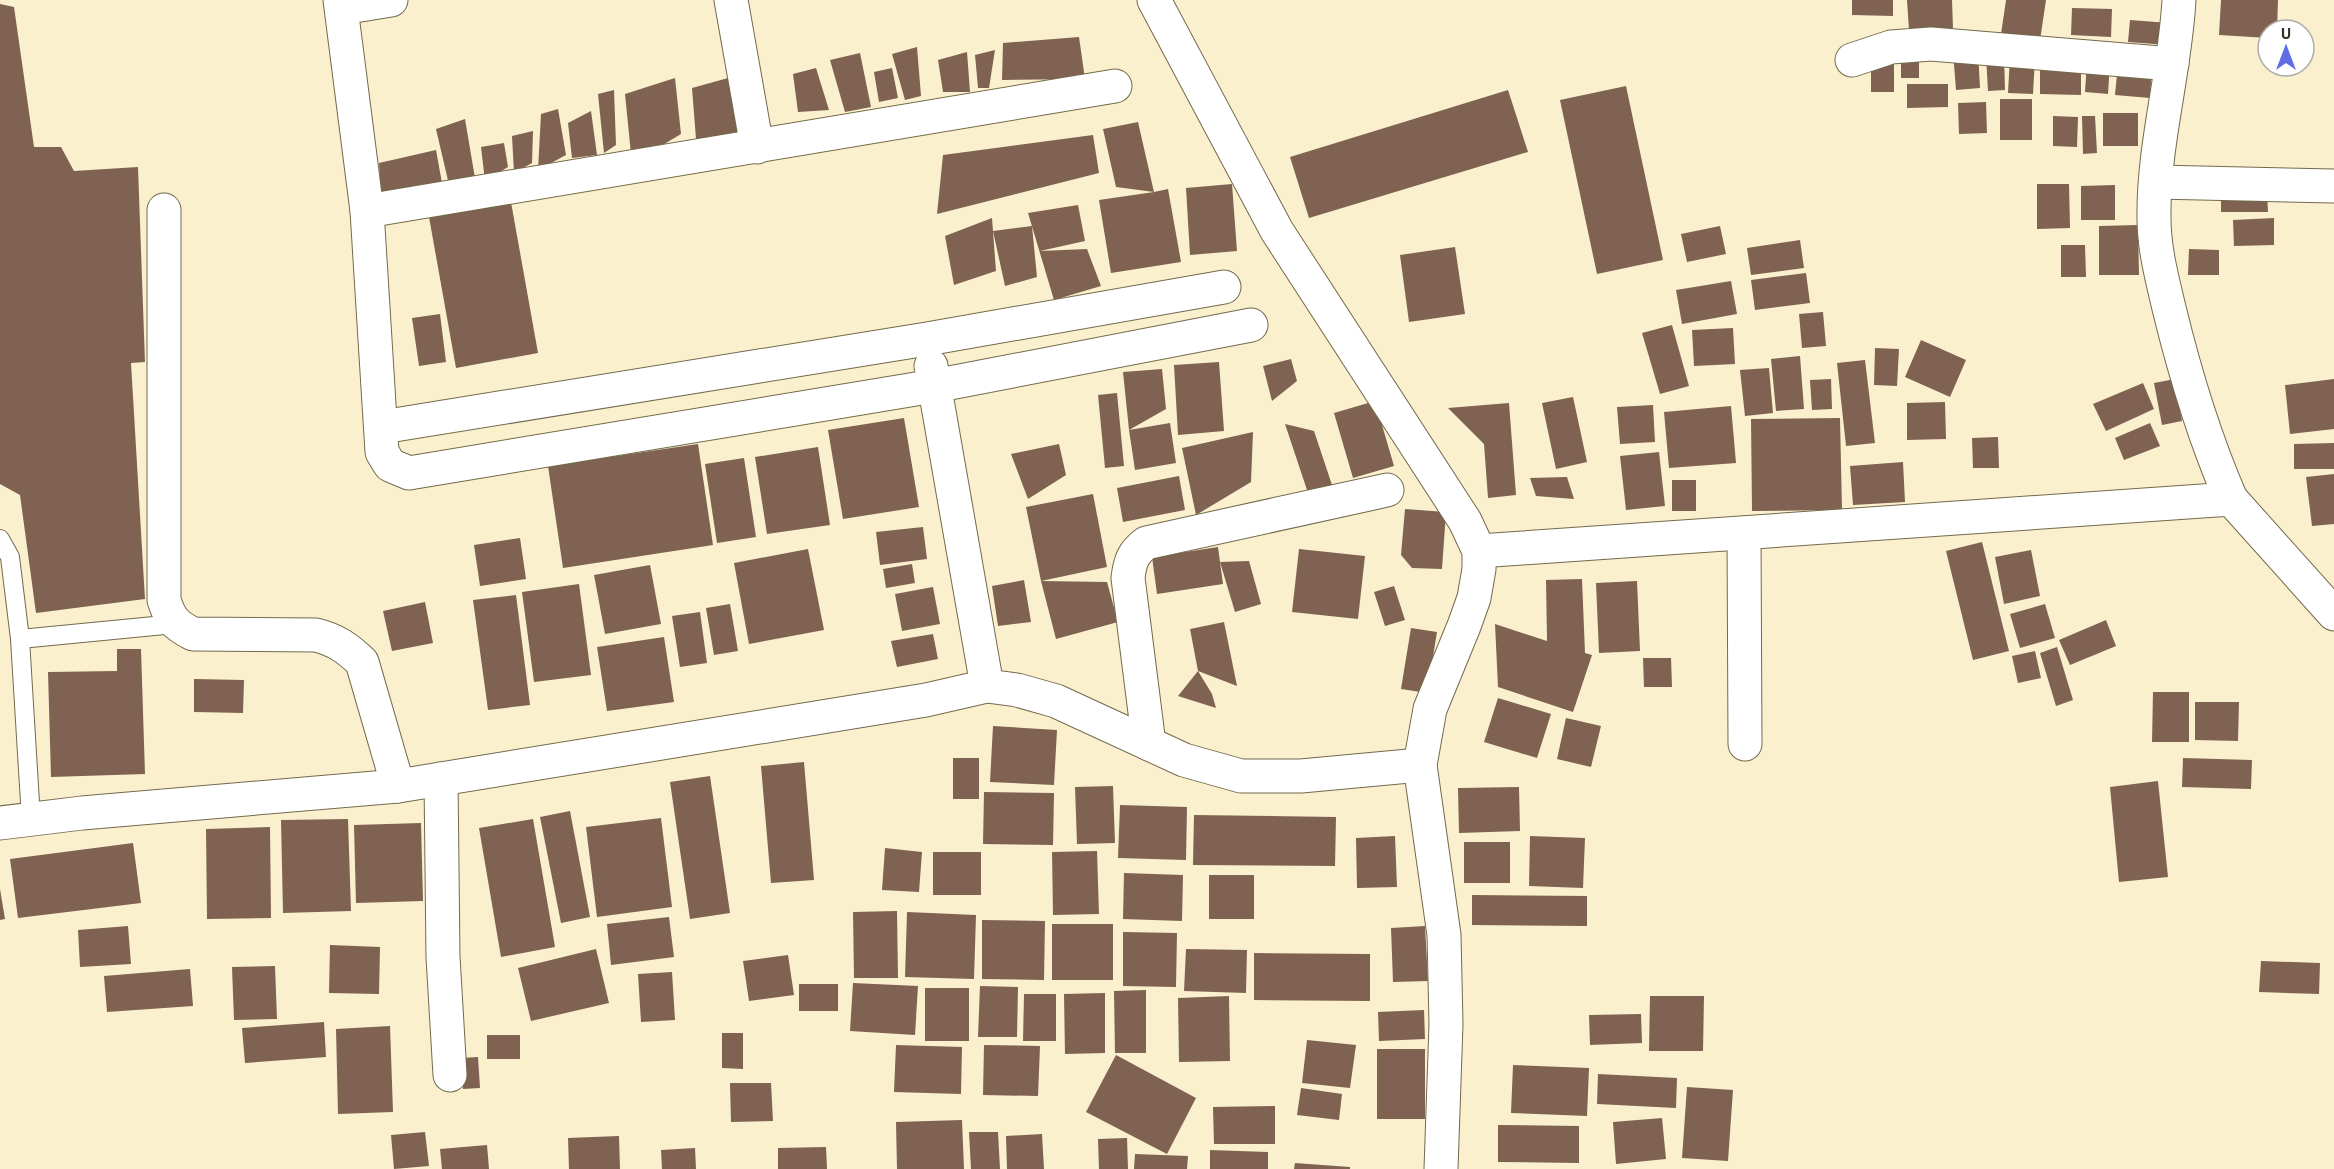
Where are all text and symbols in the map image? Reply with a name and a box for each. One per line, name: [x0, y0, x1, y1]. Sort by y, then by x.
north arrow: [2256, 18, 2316, 78]
text: U: [2281, 23, 2291, 43]

